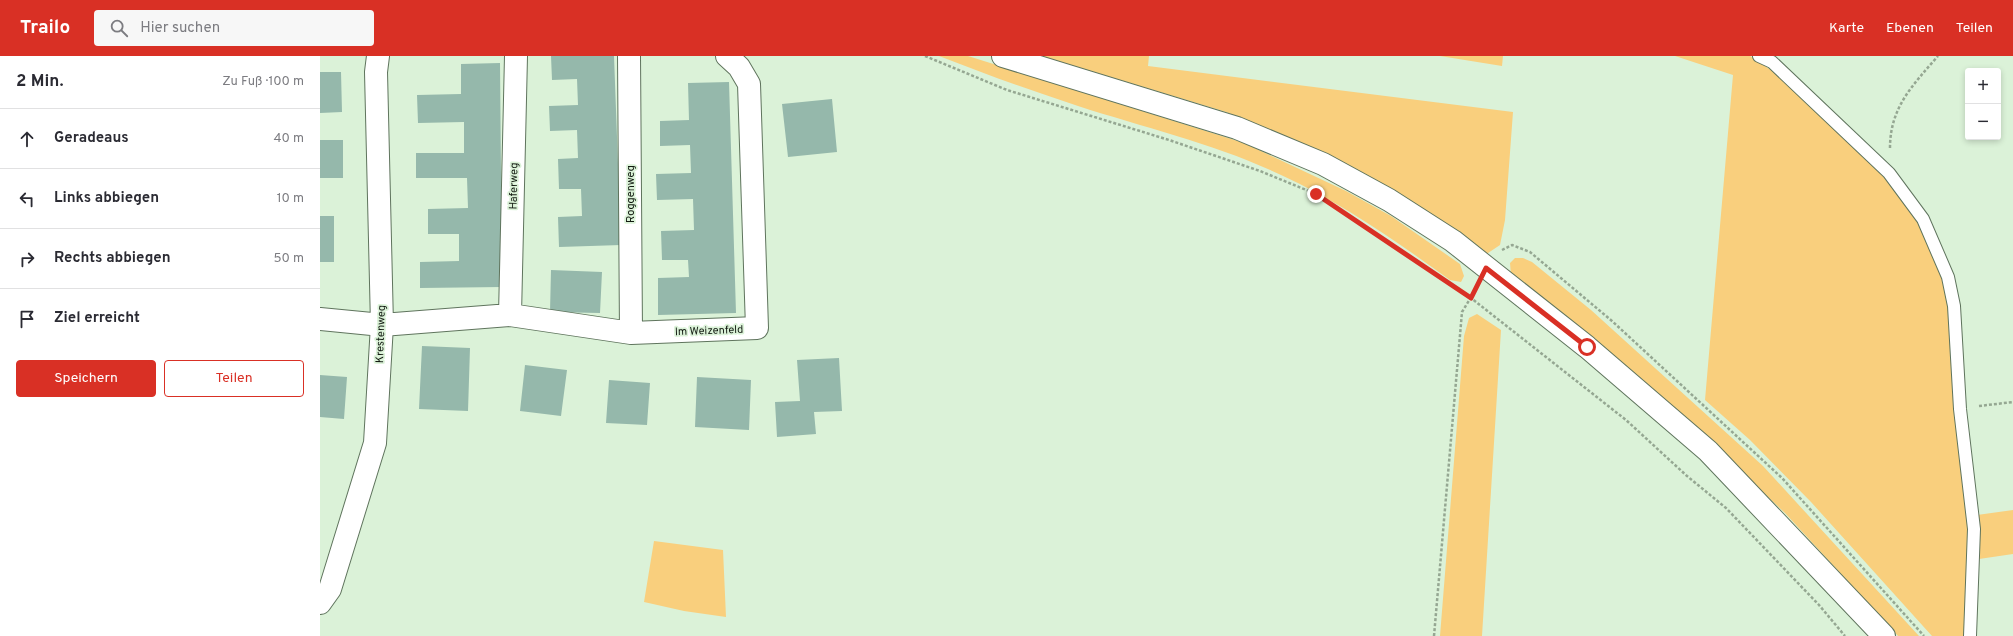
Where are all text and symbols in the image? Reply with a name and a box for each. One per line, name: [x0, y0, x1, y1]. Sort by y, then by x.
search box: [94, 10, 374, 46]
text: Trailo: [20, 16, 70, 40]
icon: search: [108, 17, 130, 39]
text: Hier suchen: [140, 19, 220, 38]
text: Karte: [1829, 20, 1864, 37]
text: Ebenen: [1886, 20, 1934, 37]
text: Teilen: [1956, 20, 1993, 37]
map controls: [1965, 68, 2001, 140]
button: +: [1965, 68, 2001, 104]
text: 2 Min.: [16, 71, 64, 93]
text: Zu Fuß · 100 m: [222, 74, 304, 90]
button: −: [1965, 104, 2001, 140]
icon: ahead: [16, 128, 38, 150]
text: Geradeaus: [54, 129, 129, 148]
text: 40 m: [274, 131, 304, 147]
street label: Haferweg: [507, 162, 521, 210]
street label: Roggenweg: [624, 165, 638, 223]
route end: [1307, 185, 1325, 203]
icon: left: [16, 188, 38, 210]
text: Links abbiegen: [54, 189, 159, 208]
text: 10 m: [277, 191, 304, 207]
icon: right: [16, 248, 38, 270]
text: Rechts abbiegen: [54, 249, 171, 268]
text: 50 m: [274, 251, 304, 267]
street label: Krestenweg: [373, 305, 389, 363]
icon: arrive: [16, 308, 38, 330]
text: Ziel erreicht: [54, 309, 140, 328]
street label: Im Weizenfeld: [675, 323, 744, 339]
route start: [1578, 338, 1596, 356]
button: Speichern: [16, 360, 156, 397]
button: Teilen: [164, 360, 304, 397]

